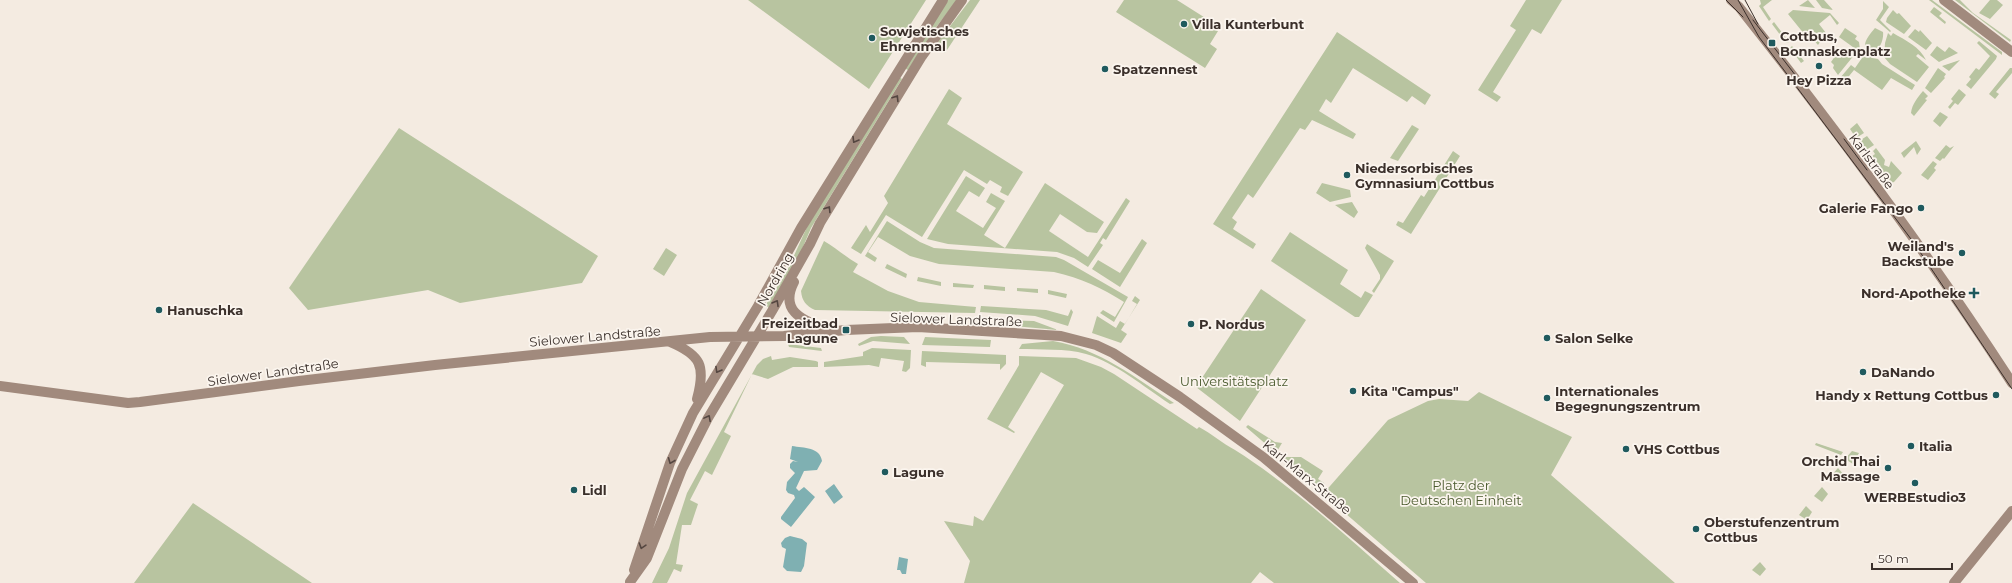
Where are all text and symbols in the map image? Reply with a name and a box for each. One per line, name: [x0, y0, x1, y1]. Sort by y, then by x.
place label: Villa Kunterbunt: [1191, 16, 1304, 32]
marker: Villa Kunterbunt: [1179, 19, 1189, 29]
place label: Sowjetisches Ehrenmal: [880, 23, 969, 54]
place label: Cottbus, Bonnaskenplatz: [1780, 28, 1890, 59]
marker: Sowjetisches Ehrenmal: [867, 33, 877, 43]
marker: Cottbus, Bonnaskenplatz: [1767, 38, 1777, 48]
place label: Spatzennest: [1113, 61, 1198, 77]
marker: Hey Pizza: [1814, 61, 1824, 71]
marker: Spatzennest: [1100, 64, 1110, 74]
place label: Hey Pizza: [1786, 72, 1852, 88]
one-way arrow: [891, 96, 898, 103]
street label: Karlstraße: [1846, 130, 1898, 192]
one-way arrow: [853, 136, 860, 143]
place label: Niedersorbisches Gymnasium Cottbus: [1355, 160, 1494, 191]
marker: Niedersorbisches Gymnasium Cottbus: [1342, 170, 1352, 180]
place label: Galerie Fango: [1819, 200, 1913, 216]
marker: Galerie Fango: [1916, 203, 1926, 213]
one-way arrow: [823, 206, 831, 213]
place label: Weiland's Backstube: [1881, 238, 1954, 269]
marker: Weiland's Backstube: [1957, 248, 1967, 258]
street label: Nordring: [753, 249, 797, 309]
place label: Nord-Apotheke: [1861, 285, 1966, 301]
marker: Nord-Apotheke: [1969, 288, 1979, 298]
one-way arrow: [772, 300, 779, 307]
place label: Hanuschka: [167, 302, 243, 318]
marker: Hanuschka: [154, 305, 164, 315]
street label: Sielower Landstraße: [890, 309, 1022, 329]
place label: Freizeitbad Lagune: [762, 315, 838, 346]
place label: P. Nordus: [1199, 316, 1265, 332]
marker: P. Nordus: [1186, 319, 1196, 329]
street label: Sielower Landstraße: [529, 322, 662, 350]
marker: Freizeitbad Lagune: [841, 325, 851, 335]
place label: Salon Selke: [1555, 330, 1633, 346]
marker: Salon Selke: [1542, 333, 1552, 343]
street label: Sielower Landstraße: [207, 355, 340, 389]
place label: DaNando: [1871, 364, 1935, 380]
one-way arrow: [716, 366, 723, 373]
marker: DaNando: [1858, 367, 1868, 377]
park label: Universitätsplatz: [1180, 373, 1289, 389]
place label: Kita "Campus": [1361, 383, 1459, 399]
place label: Internationales Begegnungszentrum: [1555, 383, 1701, 414]
marker: Kita "Campus": [1348, 386, 1358, 396]
place label: Handy x Rettung Cottbus: [1815, 387, 1988, 403]
marker: Handy x Rettung Cottbus: [1991, 390, 2001, 400]
marker: Internationales Begegnungszentrum: [1542, 393, 1552, 403]
one-way arrow: [703, 415, 710, 422]
street label: Karl-Marx-Straße: [1260, 436, 1355, 518]
place label: Italia: [1919, 438, 1953, 454]
place label: VHS Cottbus: [1633, 441, 1720, 457]
marker: Italia: [1906, 441, 1916, 451]
marker: VHS Cottbus: [1621, 444, 1631, 454]
place label: Orchid Thai Massage: [1801, 453, 1880, 484]
one-way arrow: [668, 456, 676, 464]
marker: Orchid Thai Massage: [1883, 463, 1893, 473]
place label: Lagune: [893, 464, 944, 480]
marker: Lagune: [880, 467, 890, 477]
park label: Platz der Deutschen Einheit: [1400, 477, 1522, 508]
marker: WERBEstudio3: [1910, 478, 1920, 488]
place label: Lidl: [582, 482, 607, 498]
marker: Lidl: [569, 485, 579, 495]
place label: WERBEstudio3: [1864, 489, 1966, 505]
place label: Oberstufenzentrum Cottbus: [1704, 514, 1839, 545]
marker: Oberstufenzentrum Cottbus: [1691, 524, 1701, 534]
one-way arrow: [638, 542, 647, 549]
scale bar: [1872, 545, 1952, 571]
text: 50 m: [1878, 551, 1909, 566]

